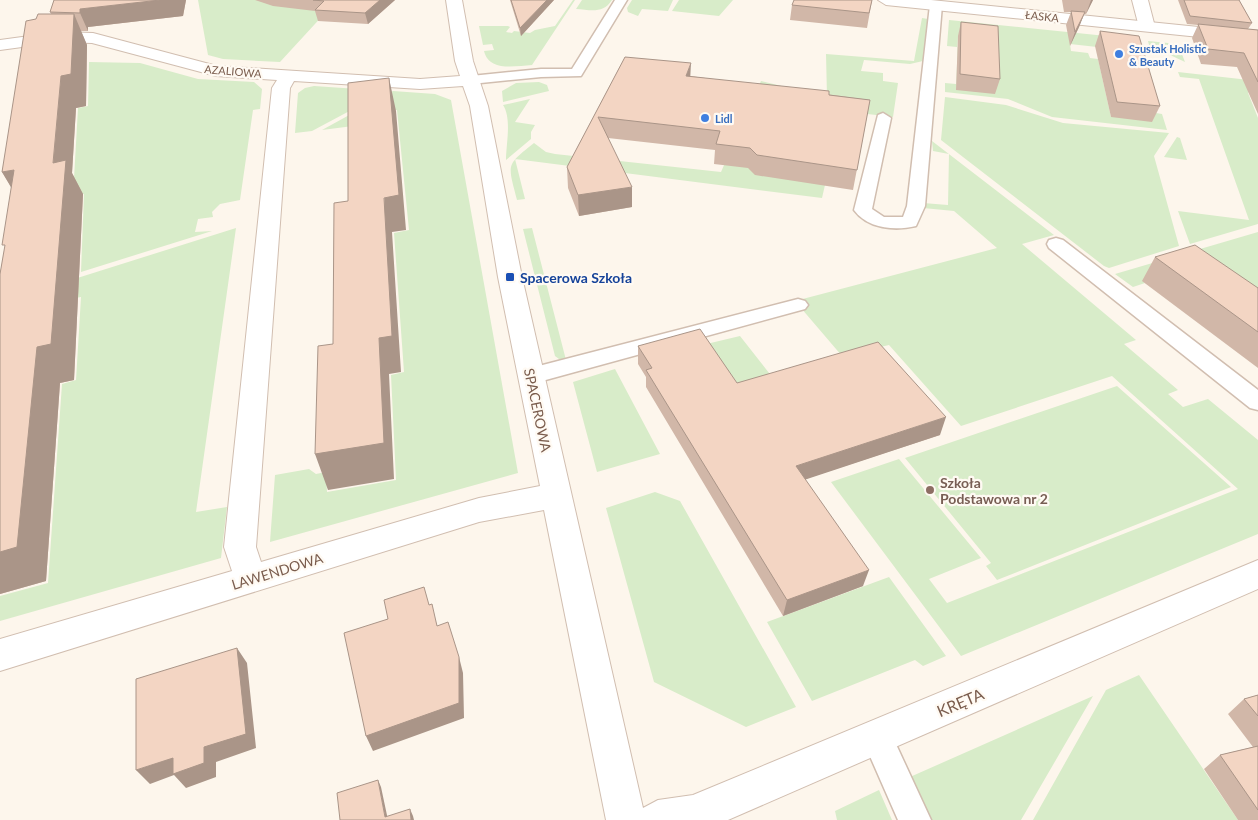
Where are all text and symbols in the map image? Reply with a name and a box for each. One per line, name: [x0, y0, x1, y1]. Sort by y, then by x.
street label: ŁASKA: [1024, 8, 1060, 24]
place label: Szustak Holistic & Beauty: [1129, 42, 1207, 68]
marker: Szustak Holistic & Beauty: [1113, 48, 1125, 60]
street label: AZALIOWA: [204, 62, 263, 80]
marker: Lidl: [699, 112, 711, 124]
place label: Lidl: [715, 112, 733, 125]
place label: Spacerowa Szkoła: [520, 269, 632, 286]
marker: Spacerowa Szkoła: [504, 271, 516, 283]
street label: SPACEROWA: [521, 367, 555, 454]
place label: Szkoła Podstawowa nr 2: [940, 474, 1048, 507]
marker: Szkoła Podstawowa nr 2: [924, 484, 936, 496]
street label: LAWENDOWA: [229, 549, 325, 593]
street label: KRĘTA: [934, 684, 986, 720]

